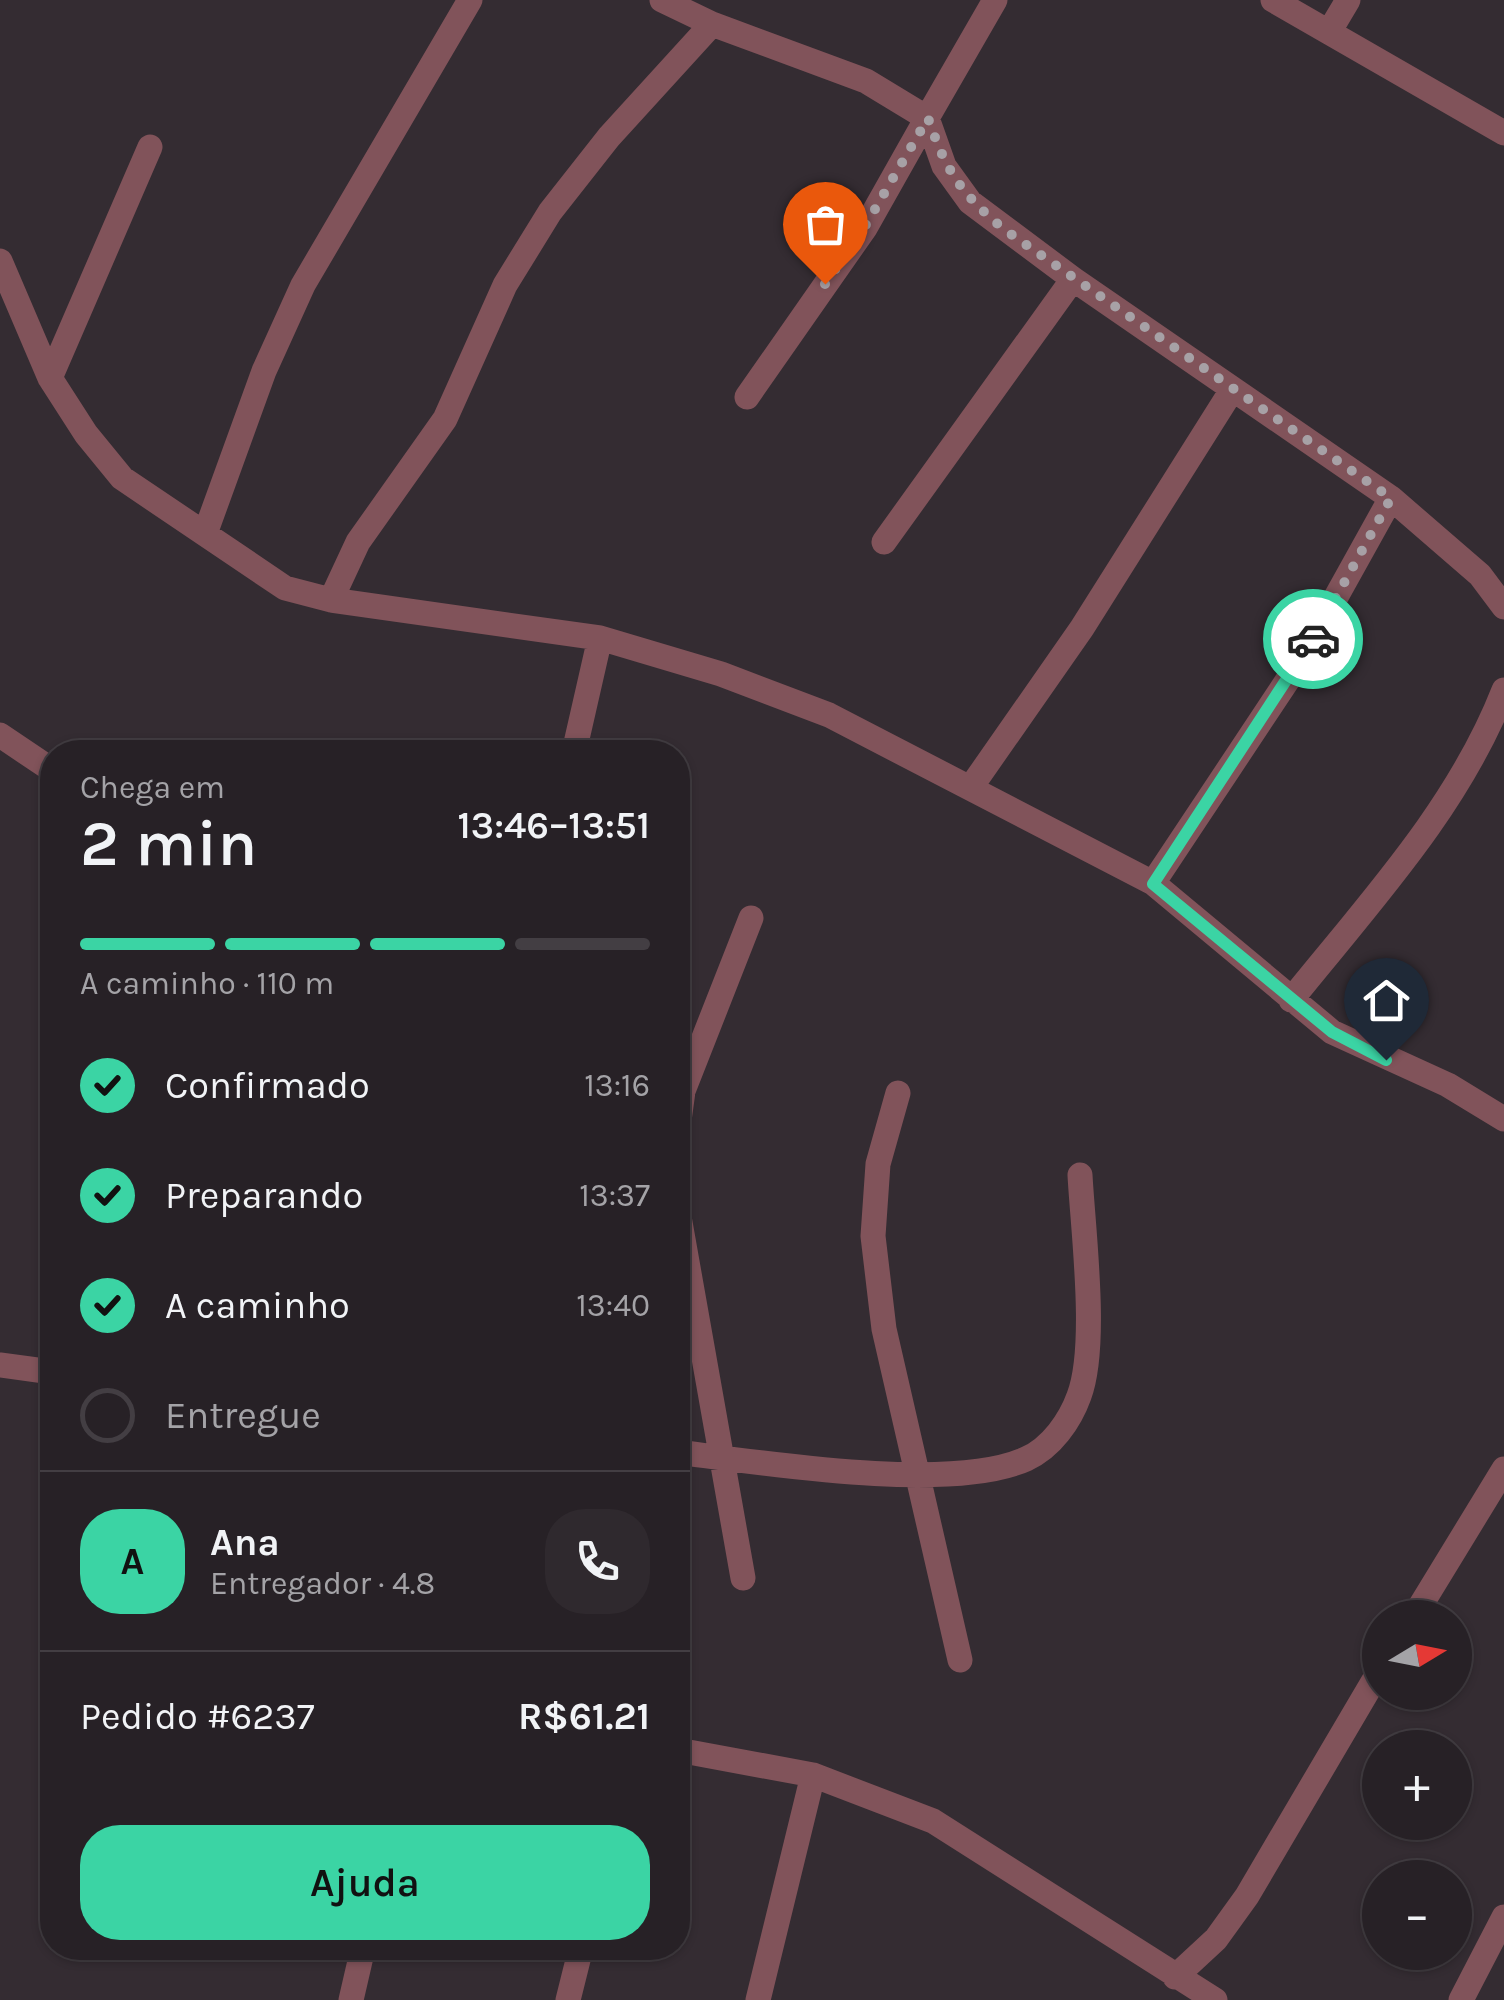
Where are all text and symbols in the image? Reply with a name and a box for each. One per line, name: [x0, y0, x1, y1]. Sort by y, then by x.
pin: [783, 182, 868, 285]
icon: bag: [798, 197, 853, 252]
courier: [1263, 589, 1363, 689]
icon: car: [1286, 612, 1341, 667]
text: Chega em: [80, 769, 225, 806]
text: 13:46–13:51: [458, 803, 650, 848]
text: 2 min: [80, 805, 257, 881]
pin: [1344, 958, 1429, 1061]
text: A caminho · 110 m: [80, 965, 334, 1002]
icon: home: [1359, 973, 1414, 1028]
icon: check: [80, 1058, 135, 1113]
text: Confirmado: [165, 1063, 370, 1108]
text: 13:16: [584, 1067, 650, 1104]
icon: check: [80, 1168, 135, 1223]
text: Preparando: [165, 1173, 363, 1218]
text: 13:37: [579, 1177, 650, 1214]
icon: check: [80, 1278, 135, 1333]
text: A caminho: [165, 1283, 350, 1328]
text: 13:40: [576, 1287, 650, 1324]
text: Entregue: [165, 1393, 321, 1438]
button: phone: [545, 1509, 650, 1614]
text: Ana: [210, 1520, 280, 1565]
text: A: [121, 1539, 144, 1584]
text: Entregador · 4.8: [210, 1565, 435, 1602]
north arrow: [1362, 1600, 1472, 1710]
map controls: [1362, 1600, 1472, 1970]
text: Pedido #6237: [80, 1694, 315, 1739]
text: R$61.21: [518, 1694, 650, 1739]
button: +: [1362, 1730, 1472, 1840]
button: Ajuda: [80, 1825, 650, 1940]
button: −: [1362, 1860, 1472, 1970]

